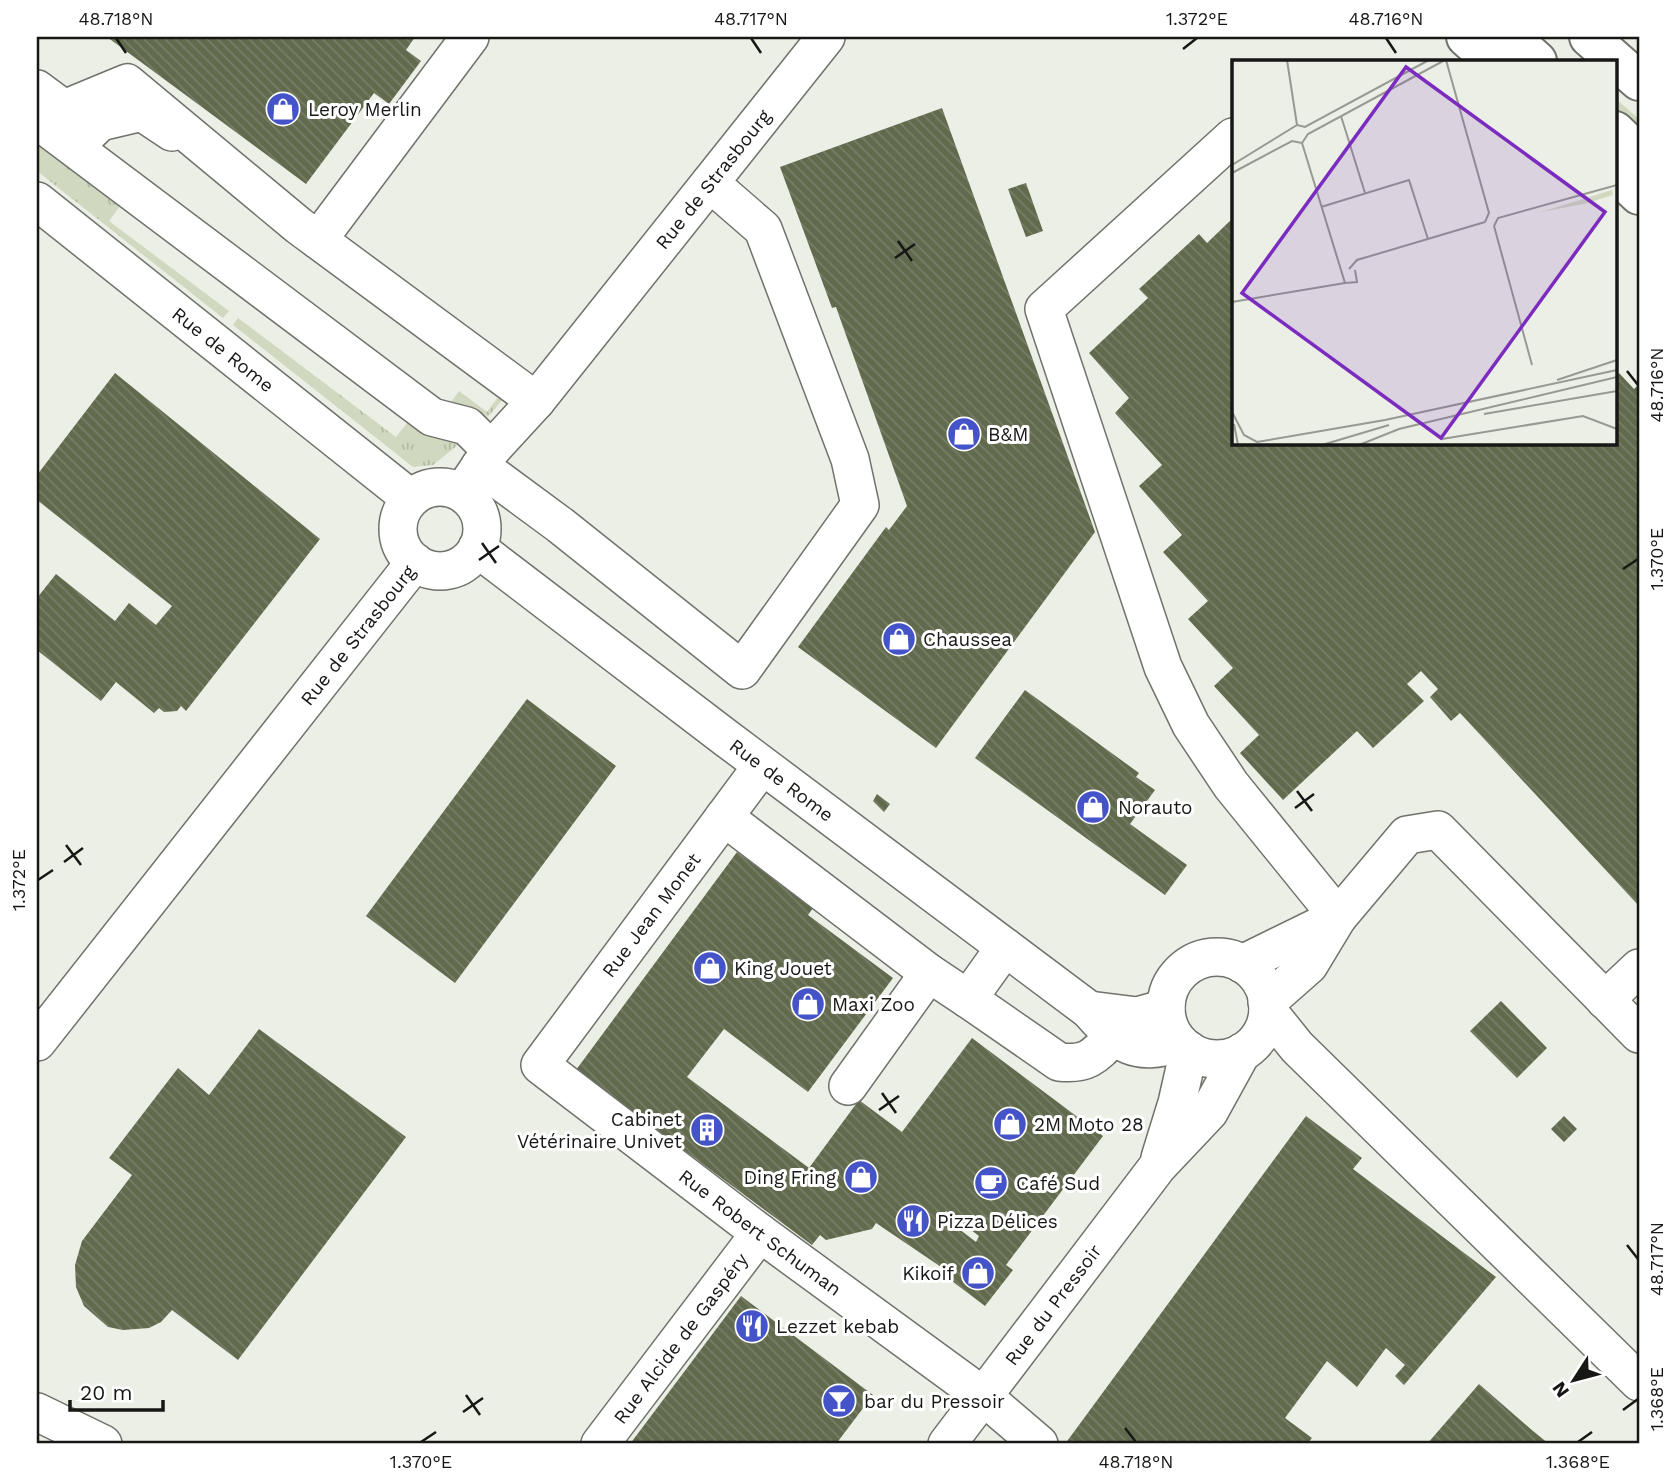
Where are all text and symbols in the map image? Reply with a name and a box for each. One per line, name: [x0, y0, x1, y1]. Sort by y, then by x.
text: 48.718°N: [78, 8, 154, 29]
text: 48.717°N: [714, 8, 788, 29]
text: 1.372°E: [1166, 8, 1228, 29]
text: 48.716°N: [1349, 8, 1423, 29]
inset map: [1232, 60, 1616, 444]
shop icon: Leroy Merlin: [264, 90, 302, 128]
place label: Leroy Merlin: [308, 98, 422, 121]
street label: Rue de Strasbourg: [651, 104, 776, 254]
street label: Rue de Rome: [167, 302, 278, 397]
text: 48.716°N: [1646, 348, 1667, 422]
shop icon: B&M: [945, 415, 983, 453]
place label: B&M: [988, 423, 1028, 446]
text: 1.370°E: [1646, 528, 1667, 590]
street label: Rue de Strasbourg: [296, 560, 421, 710]
shop icon: Chaussea: [880, 620, 918, 658]
place label: Chaussea: [923, 628, 1012, 651]
street label: Rue de Rome: [725, 734, 838, 827]
shop icon: Norauto: [1074, 788, 1112, 826]
place label: Norauto: [1118, 796, 1193, 819]
text: 1.372°E: [8, 849, 29, 911]
street label: Rue Jean Monet: [597, 849, 706, 982]
shop icon: King Jouet: [691, 949, 729, 987]
place label: King Jouet: [734, 957, 832, 980]
shop icon: Maxi Zoo: [789, 985, 827, 1023]
place label: Maxi Zoo: [832, 993, 915, 1016]
shop icon: 2M Moto 28: [991, 1105, 1029, 1143]
place label: Cabinet Vétérinaire Univet: [517, 1108, 682, 1153]
building icon: Cabinet Vétérinaire Univet: [688, 1111, 726, 1149]
place label: 2M Moto 28: [1034, 1113, 1144, 1136]
shop icon: Ding Fring: [842, 1158, 880, 1196]
street label: Rue Robert Schuman: [674, 1164, 846, 1301]
cafe icon: Café Sud: [972, 1164, 1010, 1202]
place label: Ding Fring: [744, 1166, 837, 1189]
place label: Café Sud: [1016, 1172, 1100, 1195]
restaurant icon: Pizza Délices: [894, 1202, 932, 1240]
place label: Pizza Délices: [937, 1210, 1058, 1233]
text: 48.717°N: [1646, 1222, 1667, 1296]
street label: Rue du Pressoir: [1000, 1240, 1107, 1370]
street label: Rue Alcide de Gaspéry: [609, 1248, 753, 1428]
shop icon: Kikoif: [959, 1254, 997, 1292]
place label: Kikoif: [902, 1262, 955, 1285]
restaurant icon: Lezzet kebab: [733, 1307, 771, 1345]
place label: Lezzet kebab: [776, 1315, 899, 1338]
north arrow: [1540, 1344, 1610, 1414]
text: 1.368°E: [1646, 1367, 1667, 1431]
scale bar: [70, 1369, 163, 1413]
text: N: [1547, 1377, 1574, 1402]
text: 20 m: [80, 1380, 132, 1405]
bar icon: bar du Pressoir: [820, 1382, 858, 1420]
place label: bar du Pressoir: [864, 1390, 1005, 1413]
text: 1.370°E: [390, 1451, 452, 1472]
text: 48.718°N: [1098, 1451, 1174, 1472]
text: 1.368°E: [1546, 1451, 1610, 1472]

